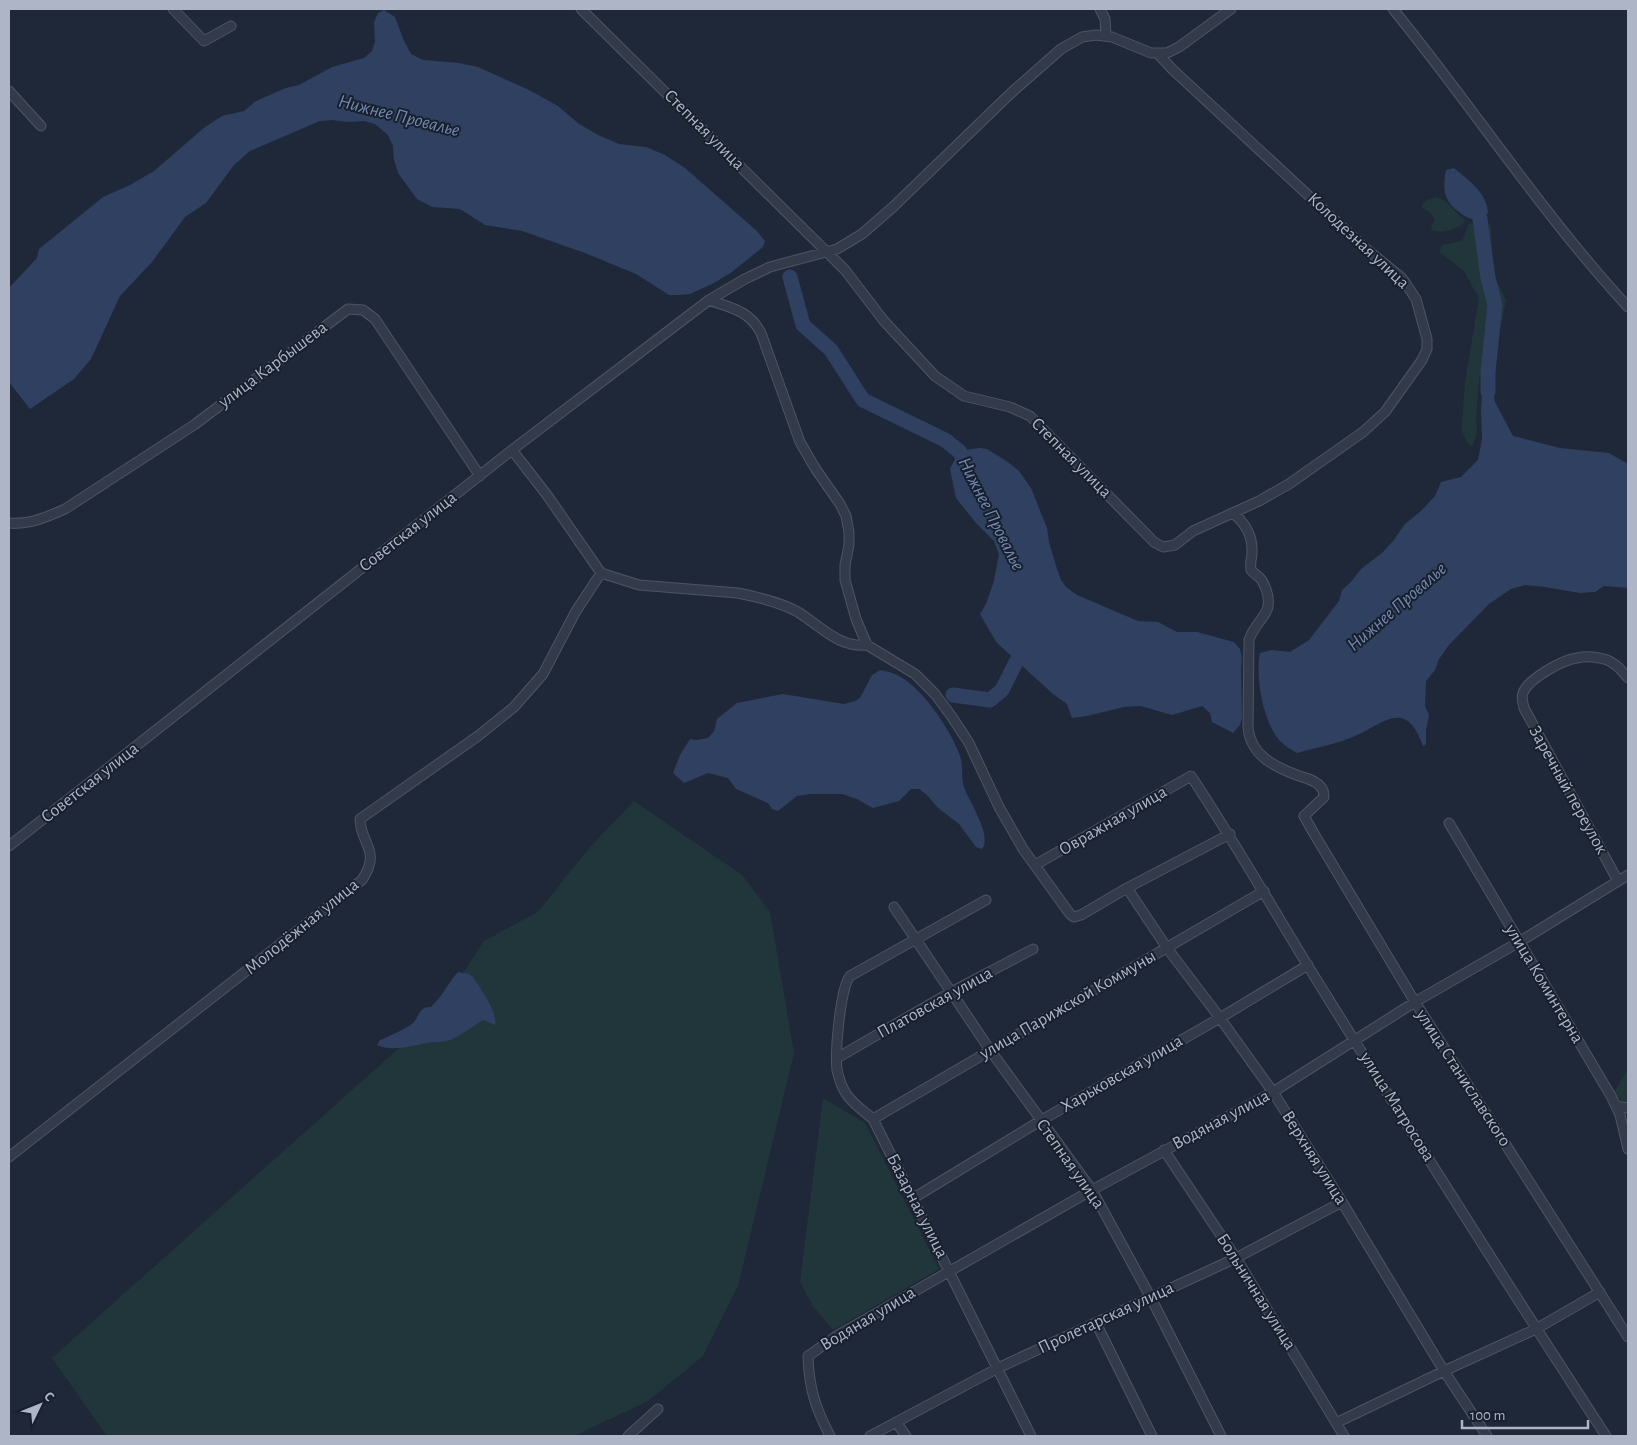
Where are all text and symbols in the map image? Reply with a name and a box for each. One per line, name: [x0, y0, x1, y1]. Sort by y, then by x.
street label: Степная улица: [660, 86, 748, 174]
water label: Нижнее Провалье: [337, 92, 461, 140]
street label: Колодезная улица: [1304, 189, 1412, 293]
street label: улица Карбышева: [214, 318, 331, 412]
street label: Степная улица: [1027, 414, 1115, 502]
water label: Нижнее Провалье: [954, 454, 1028, 574]
street label: Советская улица: [356, 488, 460, 576]
water label: Нижнее Провалье: [1344, 559, 1450, 655]
street label: Заречный переулок: [1525, 723, 1611, 858]
street label: Советская улица: [38, 739, 142, 827]
street label: Овражная улица: [1056, 783, 1170, 859]
street label: Молодёжная улица: [242, 876, 362, 978]
street label: улица Коминтерна: [1501, 920, 1587, 1047]
street label: улица Парижской Коммуны: [976, 947, 1159, 1063]
street label: Платовская улица: [874, 964, 996, 1042]
street label: улица Станиславского: [1412, 1005, 1514, 1150]
street label: Харьковская улица: [1058, 1032, 1186, 1116]
street label: улица Матросова: [1356, 1048, 1438, 1165]
street label: Водяная улица: [1169, 1087, 1273, 1153]
street label: Верхняя улица: [1278, 1108, 1350, 1208]
street label: Степная улица: [1032, 1116, 1108, 1212]
street label: Базарная улица: [883, 1151, 951, 1261]
street label: Больничная улица: [1213, 1231, 1299, 1353]
street label: Пролетарская улица: [1035, 1279, 1177, 1357]
street label: Водяная улица: [817, 1284, 919, 1354]
north arrow: [15, 1380, 65, 1430]
text: С: [41, 1389, 57, 1405]
scale bar: [1462, 1398, 1588, 1430]
text: 100 m: [1470, 1408, 1505, 1423]

